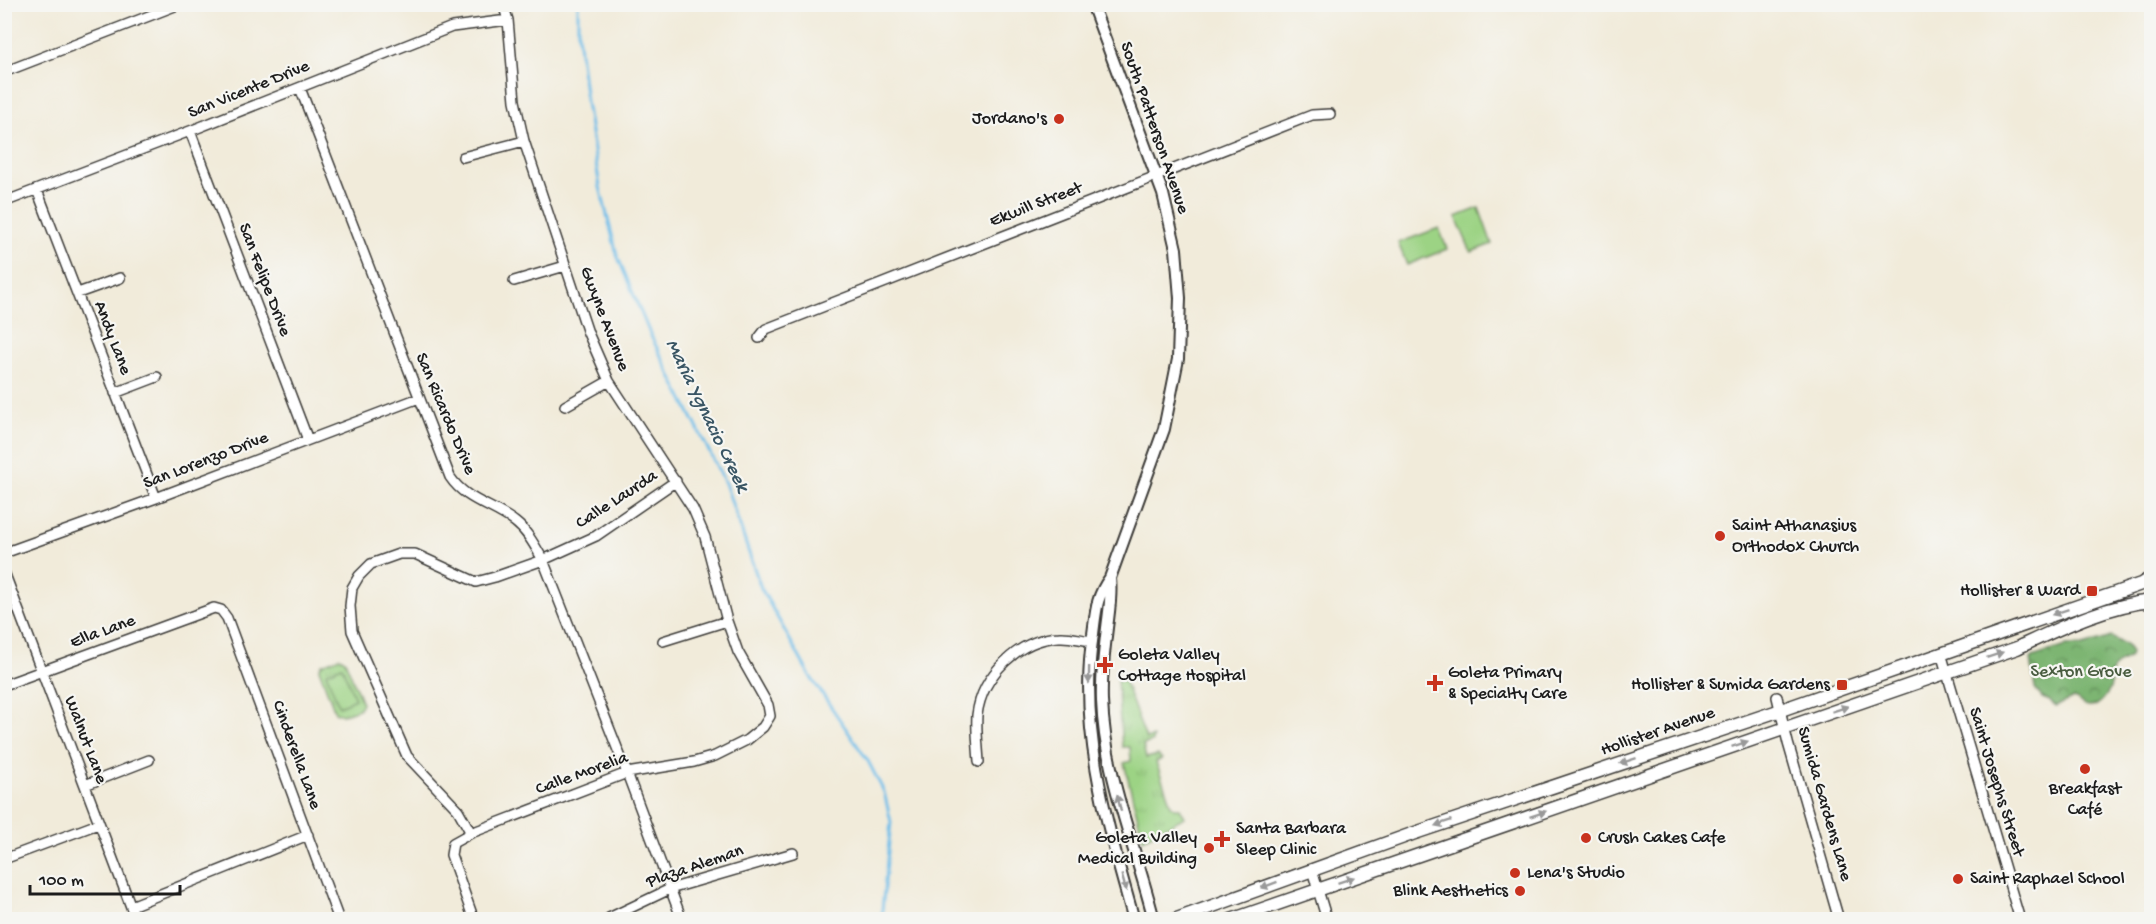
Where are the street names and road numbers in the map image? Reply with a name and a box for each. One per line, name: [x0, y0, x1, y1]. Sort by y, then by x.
street label: South Patterson Avenue: [1115, 39, 1194, 217]
street label: San Vicente Drive: [185, 56, 313, 124]
street label: Ekwill Street: [987, 177, 1087, 232]
street label: San Felipe Drive: [233, 221, 295, 340]
street label: Gwyne Avenue: [574, 264, 634, 375]
street label: Andy Lane: [88, 298, 136, 378]
street label: San Ricardo Drive: [410, 350, 480, 479]
street label: San Lorenzo Drive: [141, 427, 272, 494]
street label: Calle Laurda: [572, 465, 663, 534]
street label: Ella Lane: [68, 610, 139, 653]
street label: Walnut Lane: [59, 693, 112, 788]
street label: Cinderella Lane: [267, 698, 326, 813]
street label: Hollister Avenue: [1598, 702, 1719, 761]
street label: Saint Josephs Street: [1963, 705, 2029, 861]
street label: Sumida Gardens Lane: [1792, 724, 1856, 884]
street label: Calle Morelia: [533, 747, 632, 800]
street label: Plaza Aleman: [643, 840, 747, 894]

